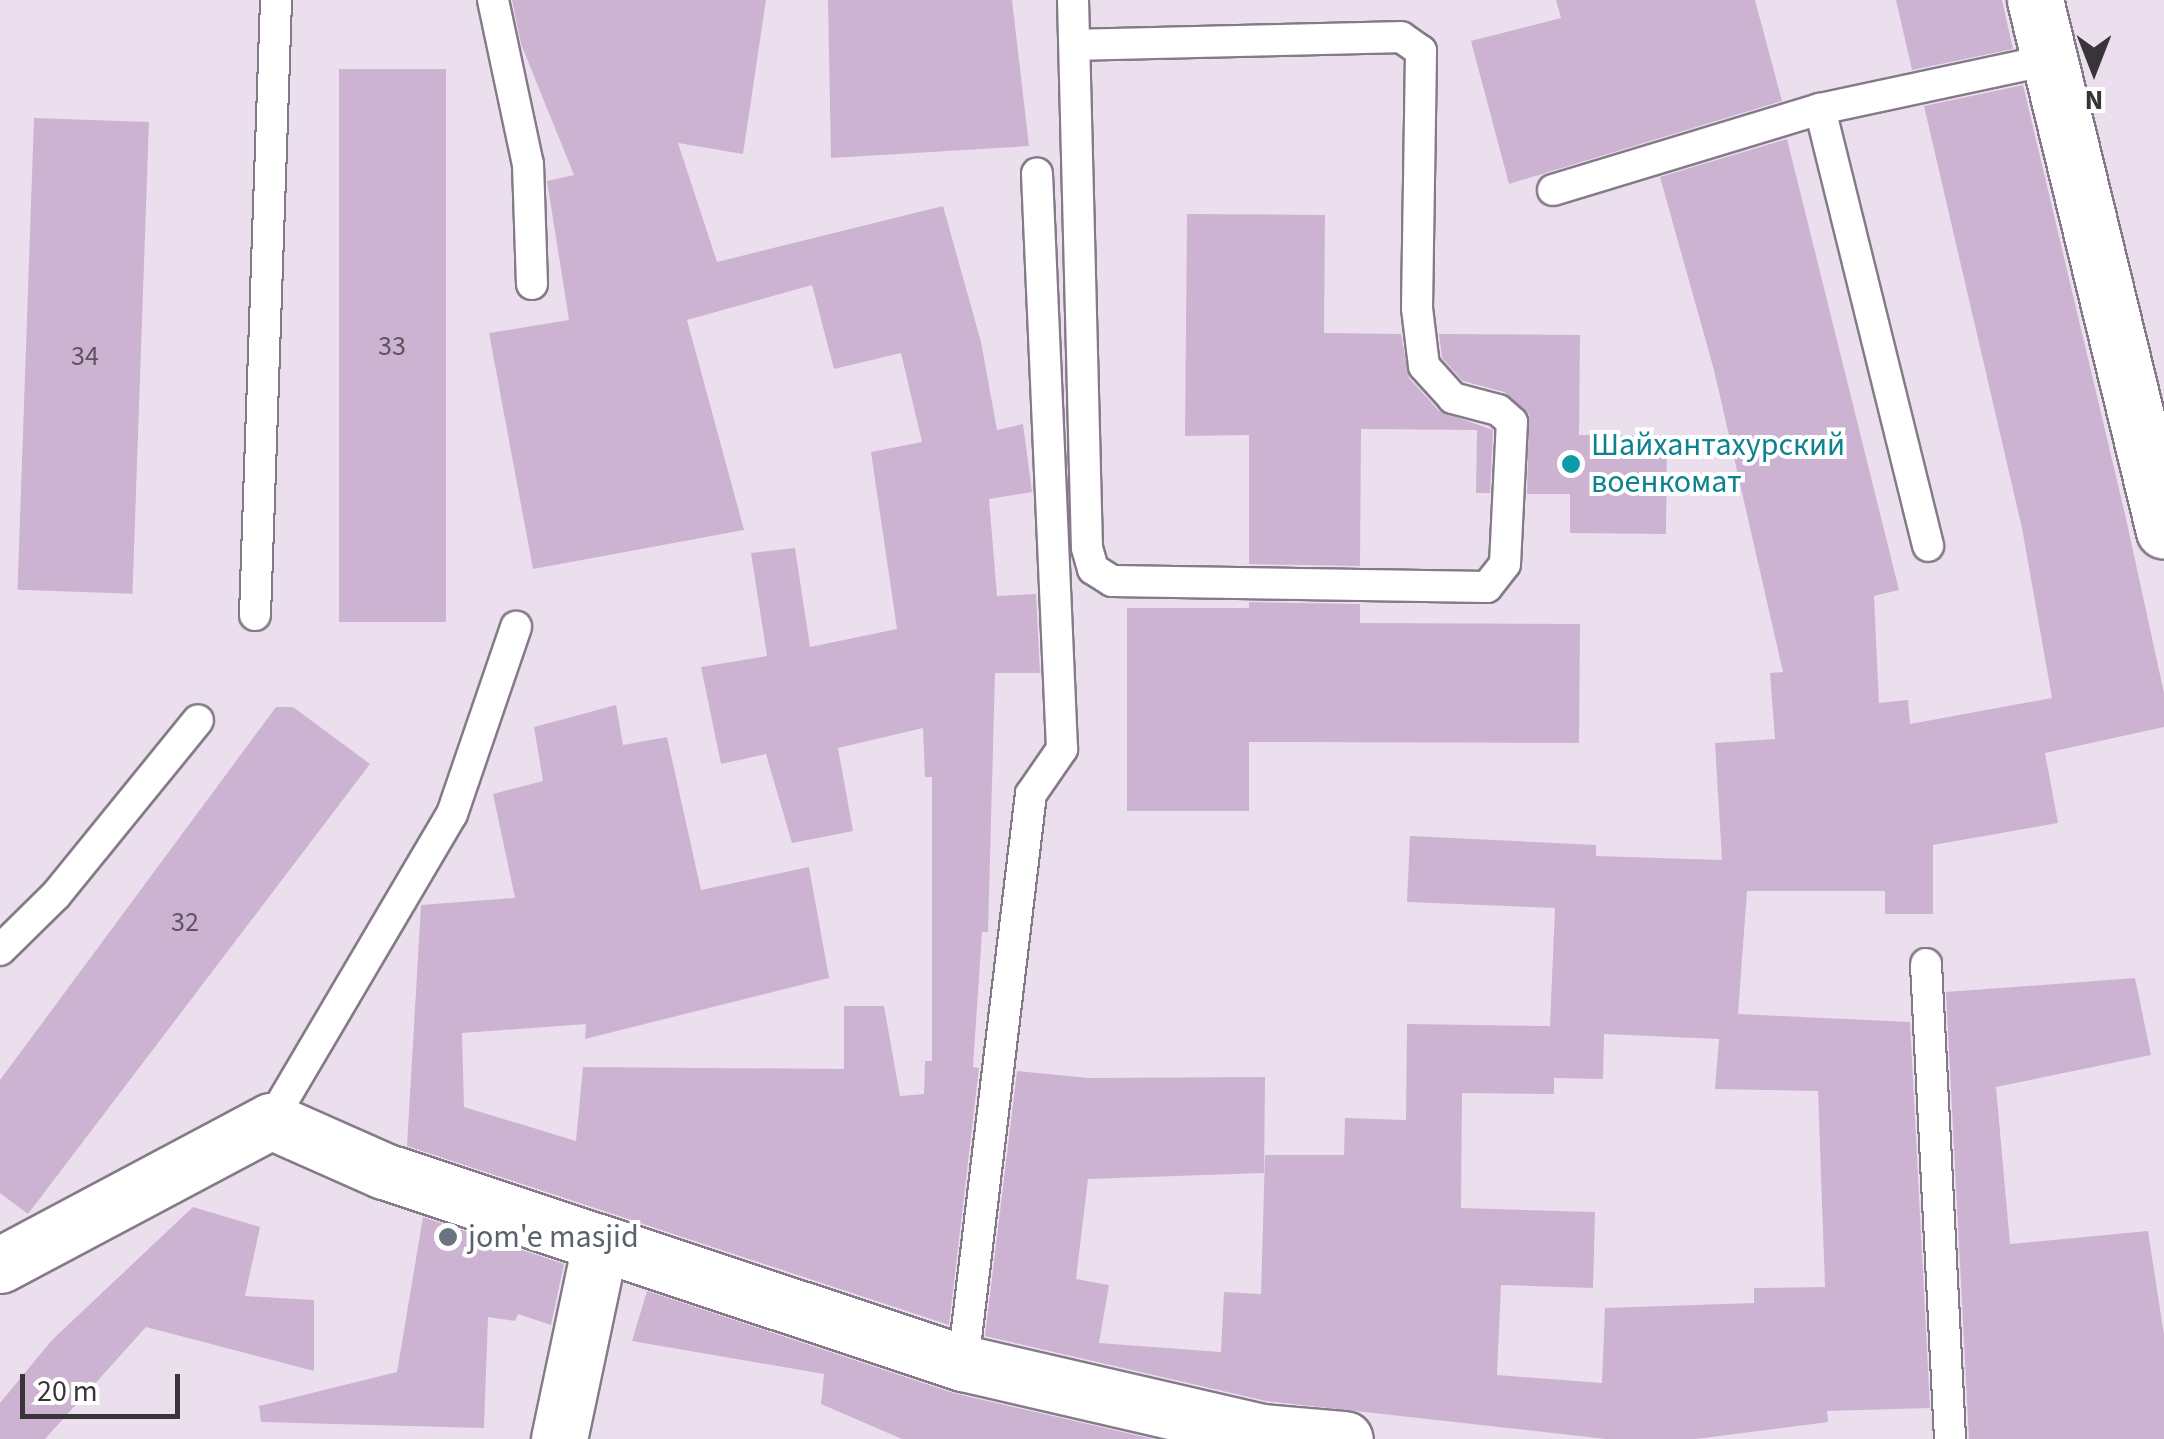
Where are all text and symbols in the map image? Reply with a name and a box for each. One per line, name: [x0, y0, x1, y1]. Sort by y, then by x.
north arrow: [2044, 20, 2144, 120]
text: N: [2085, 80, 2103, 120]
house number: 33: [378, 329, 406, 363]
house number: 34: [71, 339, 99, 373]
place label: Шайхантахурский военкомат: [1591, 427, 1845, 502]
marker: Шайхантахурский военкомат: [1560, 453, 1582, 475]
house number: 32: [171, 905, 199, 939]
place label: jom'e masjid: [468, 1218, 639, 1256]
marker: jom'e masjid: [437, 1226, 459, 1248]
scale bar: [25, 1354, 185, 1416]
text: 20 m: [37, 1370, 98, 1413]

